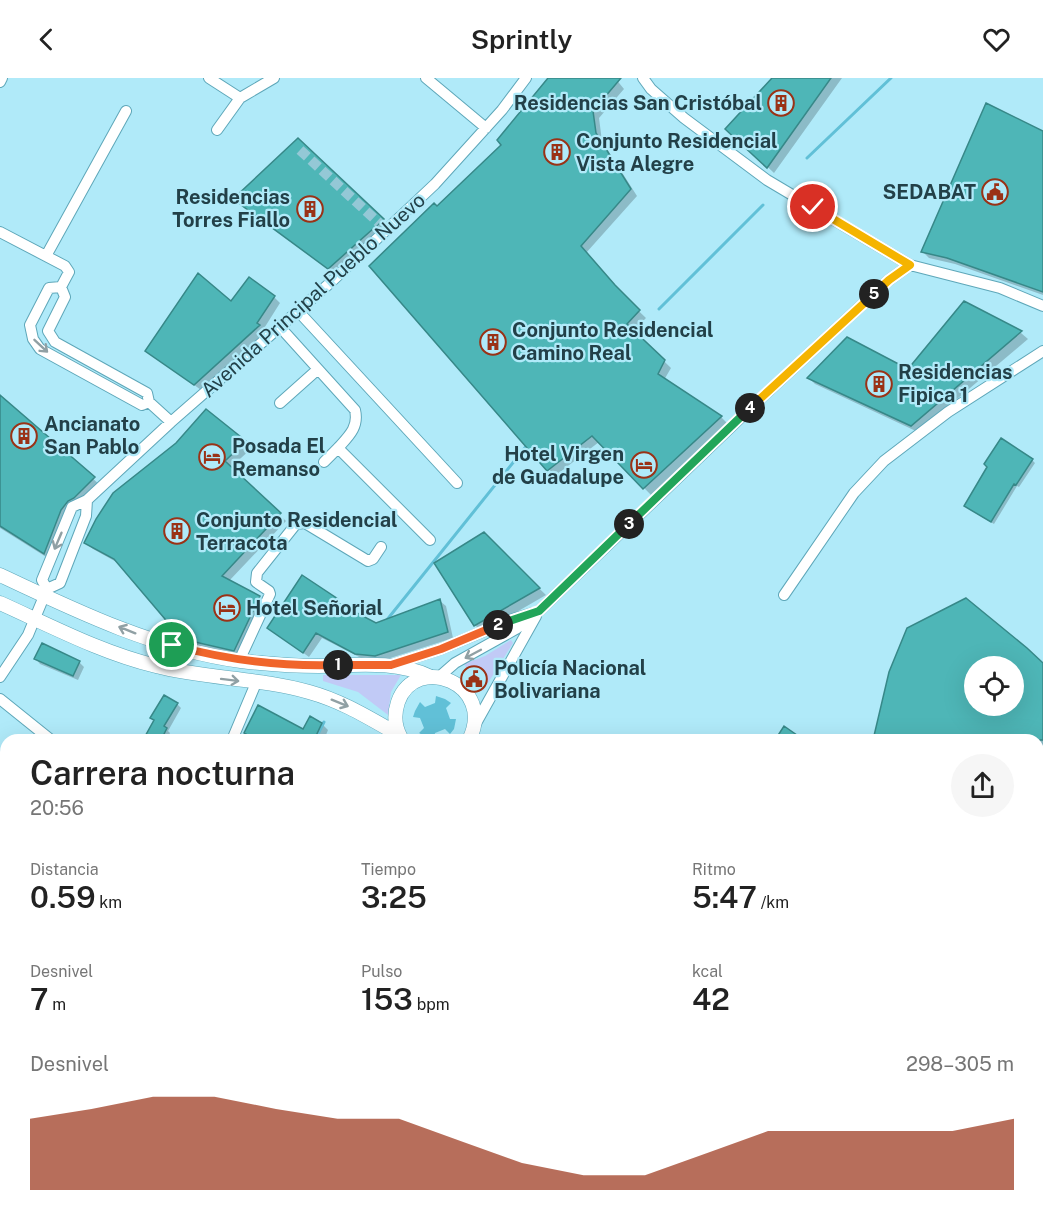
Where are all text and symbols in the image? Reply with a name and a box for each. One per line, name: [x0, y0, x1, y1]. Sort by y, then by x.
icon: back: [30, 23, 63, 56]
text: Sprintly: [471, 23, 572, 55]
icon: heart: [980, 23, 1013, 56]
building icon: Residencias San Cristóbal: [766, 88, 796, 118]
place label: Residencias San Cristóbal: [514, 91, 762, 115]
place label: Conjunto Residencial Vista Alegre: [576, 129, 778, 176]
building icon: Conjunto Residencial Vista Alegre: [542, 137, 572, 167]
public building icon: SEDABAT: [980, 177, 1010, 207]
place label: SEDABAT: [883, 180, 976, 204]
pin: [787, 181, 838, 232]
place label: Residencias Torres Fiallo: [172, 185, 290, 232]
street label: Avenida Principal Pueblo Nuevo: [196, 188, 430, 402]
icon: check: [796, 190, 829, 223]
building icon: Residencias Torres Fiallo: [295, 194, 325, 224]
pin: 5: [859, 279, 889, 309]
text: 5: [869, 284, 879, 303]
place label: Conjunto Residencial Camino Real: [512, 318, 714, 365]
building icon: Conjunto Residencial Camino Real: [478, 327, 508, 357]
one-way arrow: [33, 339, 48, 353]
place label: Residencias Fipica 1: [898, 360, 1012, 407]
building icon: Residencias Fipica 1: [864, 369, 894, 399]
pin: 4: [735, 393, 765, 423]
text: 4: [745, 398, 755, 417]
place label: Ancianato San Pablo: [44, 412, 140, 459]
building icon: Ancianato San Pablo: [9, 421, 39, 451]
place label: Posada El Remanso: [232, 434, 325, 481]
hotel icon: Posada El Remanso: [197, 442, 227, 472]
place label: Hotel Virgen de Guadalupe: [492, 442, 624, 489]
hotel icon: Hotel Virgen de Guadalupe: [629, 450, 659, 480]
place label: Conjunto Residencial Terracota: [196, 508, 398, 555]
pin: 3: [614, 509, 644, 539]
text: 3: [624, 514, 634, 533]
building icon: Conjunto Residencial Terracota: [162, 516, 192, 546]
one-way arrow: [52, 531, 63, 550]
hotel icon: Hotel Señorial: [212, 593, 242, 623]
place label: Hotel Señorial: [246, 596, 383, 620]
pin: 2: [483, 610, 513, 640]
text: 2: [493, 615, 503, 634]
pin: [146, 619, 197, 670]
one-way arrow: [119, 624, 137, 635]
icon: arrive: [155, 628, 188, 661]
one-way arrow: [464, 649, 482, 660]
pin: 1: [323, 650, 353, 680]
text: 1: [335, 655, 341, 674]
place label: Policía Nacional Bolivariana: [494, 656, 646, 703]
map controls: [964, 656, 1024, 716]
button: locate: [964, 656, 1024, 716]
public building icon: Policía Nacional Bolivariana: [459, 664, 489, 694]
one-way arrow: [220, 674, 239, 685]
one-way arrow: [331, 698, 349, 709]
text: Carrera nocturna: [30, 754, 295, 792]
button: share: [951, 754, 1014, 817]
text: 20:56: [30, 796, 84, 820]
text: Distancia: [30, 860, 99, 879]
text: Tiempo: [361, 860, 416, 879]
text: Ritmo: [692, 860, 736, 879]
text: 0.59: [30, 879, 95, 915]
text: 3:25: [361, 879, 427, 915]
text: 5:47: [692, 879, 757, 915]
text: km: [95, 893, 122, 912]
text: /km: [757, 893, 789, 912]
text: Desnivel: [30, 962, 93, 981]
text: Pulso: [361, 962, 402, 981]
text: kcal: [692, 962, 723, 981]
text: 7: [30, 981, 48, 1017]
text: 153: [361, 981, 413, 1017]
text: 42: [692, 981, 730, 1017]
text: m: [48, 995, 66, 1014]
text: bpm: [413, 995, 450, 1014]
text: Desnivel: [30, 1052, 109, 1076]
text: 298–305 m: [906, 1052, 1014, 1076]

